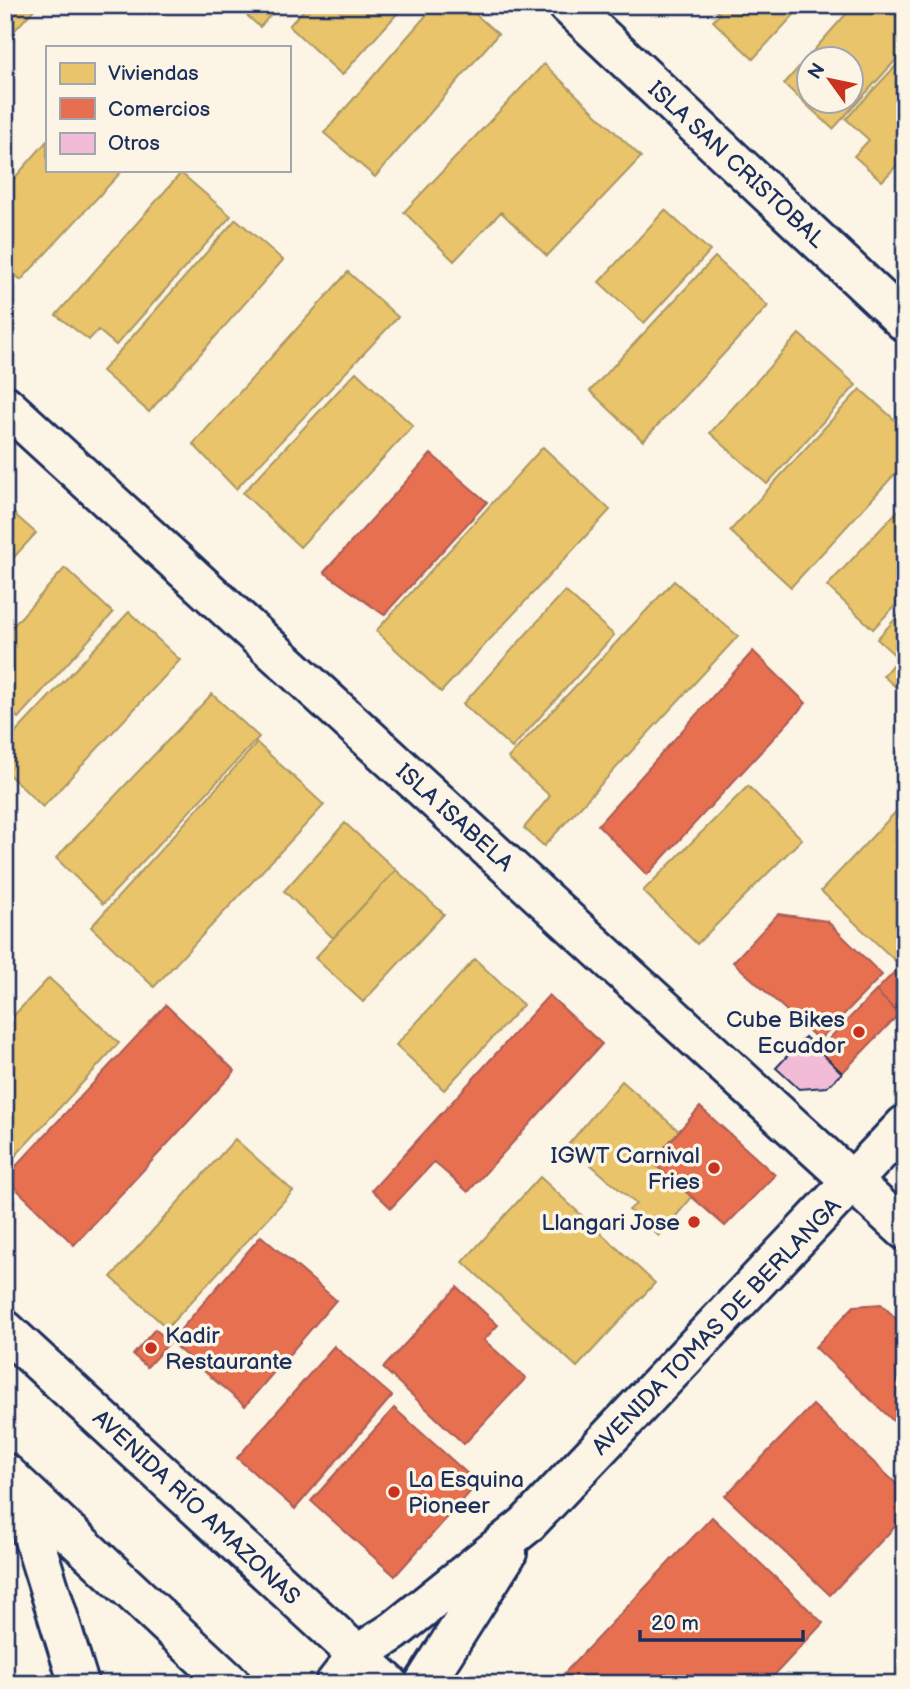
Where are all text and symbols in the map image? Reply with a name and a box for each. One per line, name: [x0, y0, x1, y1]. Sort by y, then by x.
legend: [46, 46, 290, 172]
north arrow: [794, 46, 864, 116]
text: N: [803, 59, 831, 84]
text: Viviendas: [108, 61, 199, 86]
street label: ISLA SAN CRISTOBAL: [642, 75, 831, 255]
text: Comercios: [108, 97, 210, 122]
text: Otros: [108, 131, 160, 156]
street label: ISLA ISABELA: [390, 758, 519, 878]
place label: Cube Bikes Ecuador: [726, 1006, 846, 1060]
marker: Cube Bikes Ecuador: [851, 1024, 867, 1040]
place label: IGWT Carnival Fries: [550, 1142, 700, 1196]
marker: IGWT Carnival Fries: [706, 1160, 722, 1176]
street label: AVENIDA TOMAS DE BERLANGA: [586, 1192, 848, 1461]
place label: Llangari Jose: [541, 1209, 680, 1237]
marker: Llangari Jose: [686, 1214, 702, 1230]
place label: Kadir Restaurante: [165, 1322, 292, 1376]
marker: Kadir Restaurante: [143, 1340, 159, 1356]
street label: AVENIDA RÍO AMAZONAS: [87, 1404, 306, 1611]
place label: La Esquina Pioneer: [408, 1466, 524, 1520]
marker: La Esquina Pioneer: [386, 1484, 402, 1500]
scale bar: [640, 1598, 803, 1642]
text: 20 m: [651, 1611, 699, 1636]

